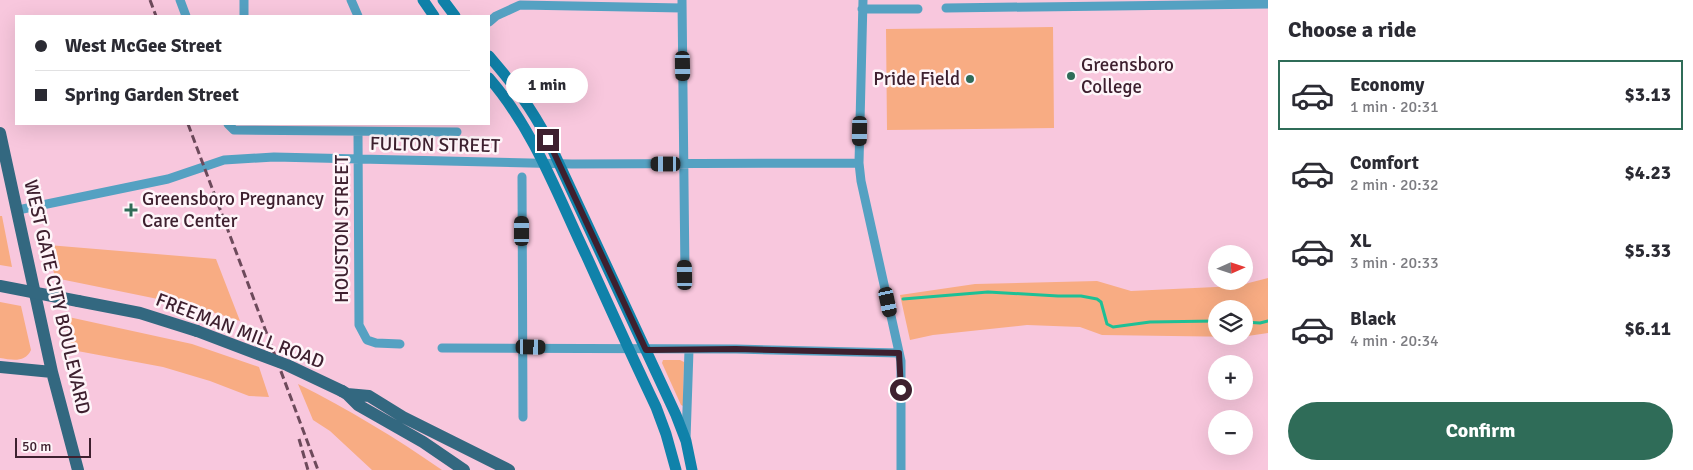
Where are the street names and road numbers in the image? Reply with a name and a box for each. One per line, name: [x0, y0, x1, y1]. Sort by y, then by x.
street label: FULTON STREET: [370, 132, 501, 158]
street label: HOUSTON STREET: [330, 154, 354, 303]
street label: WEST GATE CITY BOULEVARD: [18, 177, 96, 417]
street label: FREEMAN MILL ROAD: [152, 288, 328, 374]

